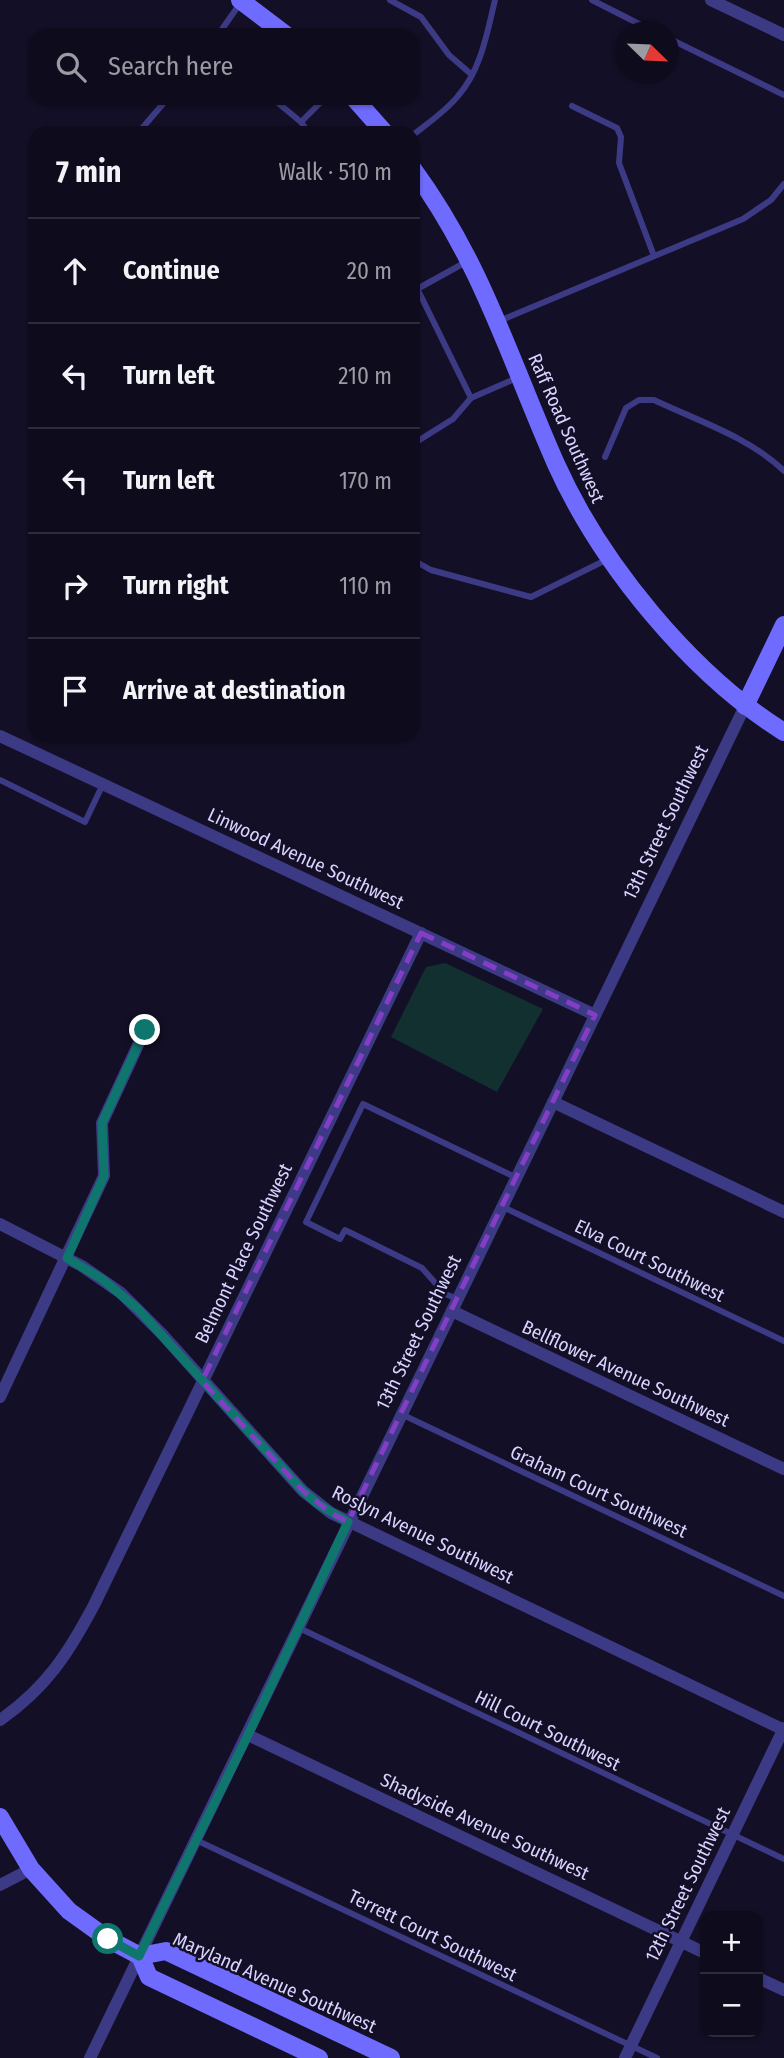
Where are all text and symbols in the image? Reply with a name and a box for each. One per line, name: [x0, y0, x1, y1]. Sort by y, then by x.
north arrow: [616, 21, 679, 84]
search box: [28, 28, 420, 105]
icon: search: [52, 48, 90, 86]
text: Search here: [108, 51, 233, 82]
text: 7 min: [56, 154, 121, 190]
text: Walk · 510 m: [278, 158, 392, 186]
icon: ahead: [56, 252, 94, 290]
text: Continue: [123, 255, 220, 286]
text: 20 m: [347, 257, 392, 285]
street label: Raff Road Southwest: [523, 350, 610, 507]
icon: left: [56, 357, 94, 395]
text: Turn left: [123, 360, 215, 391]
text: 210 m: [338, 362, 392, 390]
icon: left: [56, 462, 94, 500]
text: Turn left: [123, 465, 215, 496]
text: 170 m: [339, 467, 392, 495]
icon: right: [56, 567, 94, 605]
text: Turn right: [123, 570, 229, 601]
text: 110 m: [339, 572, 392, 600]
icon: arrive: [56, 672, 94, 710]
text: Arrive at destination: [123, 675, 346, 706]
street label: 13th Street Southwest: [618, 740, 713, 903]
street label: Linwood Avenue Southwest: [204, 803, 408, 914]
route end: [129, 1014, 160, 1045]
street label: Belmont Place Southwest: [190, 1159, 297, 1347]
street label: Elva Court Southwest: [571, 1214, 729, 1307]
street label: 13th Street Southwest: [371, 1250, 466, 1413]
street label: Bellflower Avenue Southwest: [518, 1315, 734, 1432]
street label: Graham Court Southwest: [507, 1440, 692, 1543]
street label: Roslyn Avenue Southwest: [328, 1480, 518, 1589]
street label: Hill Court Southwest: [471, 1685, 625, 1776]
street label: Shadyside Avenue Southwest: [377, 1768, 593, 1885]
street label: 12th Street Southwest: [640, 1802, 735, 1965]
street label: Terrett Court Southwest: [345, 1885, 521, 1987]
map controls: [700, 1911, 763, 2037]
button: +: [700, 1911, 763, 1974]
route start: [92, 1923, 123, 1954]
street label: Maryland Avenue Southwest: [170, 1927, 381, 2038]
button: −: [700, 1974, 763, 2037]

